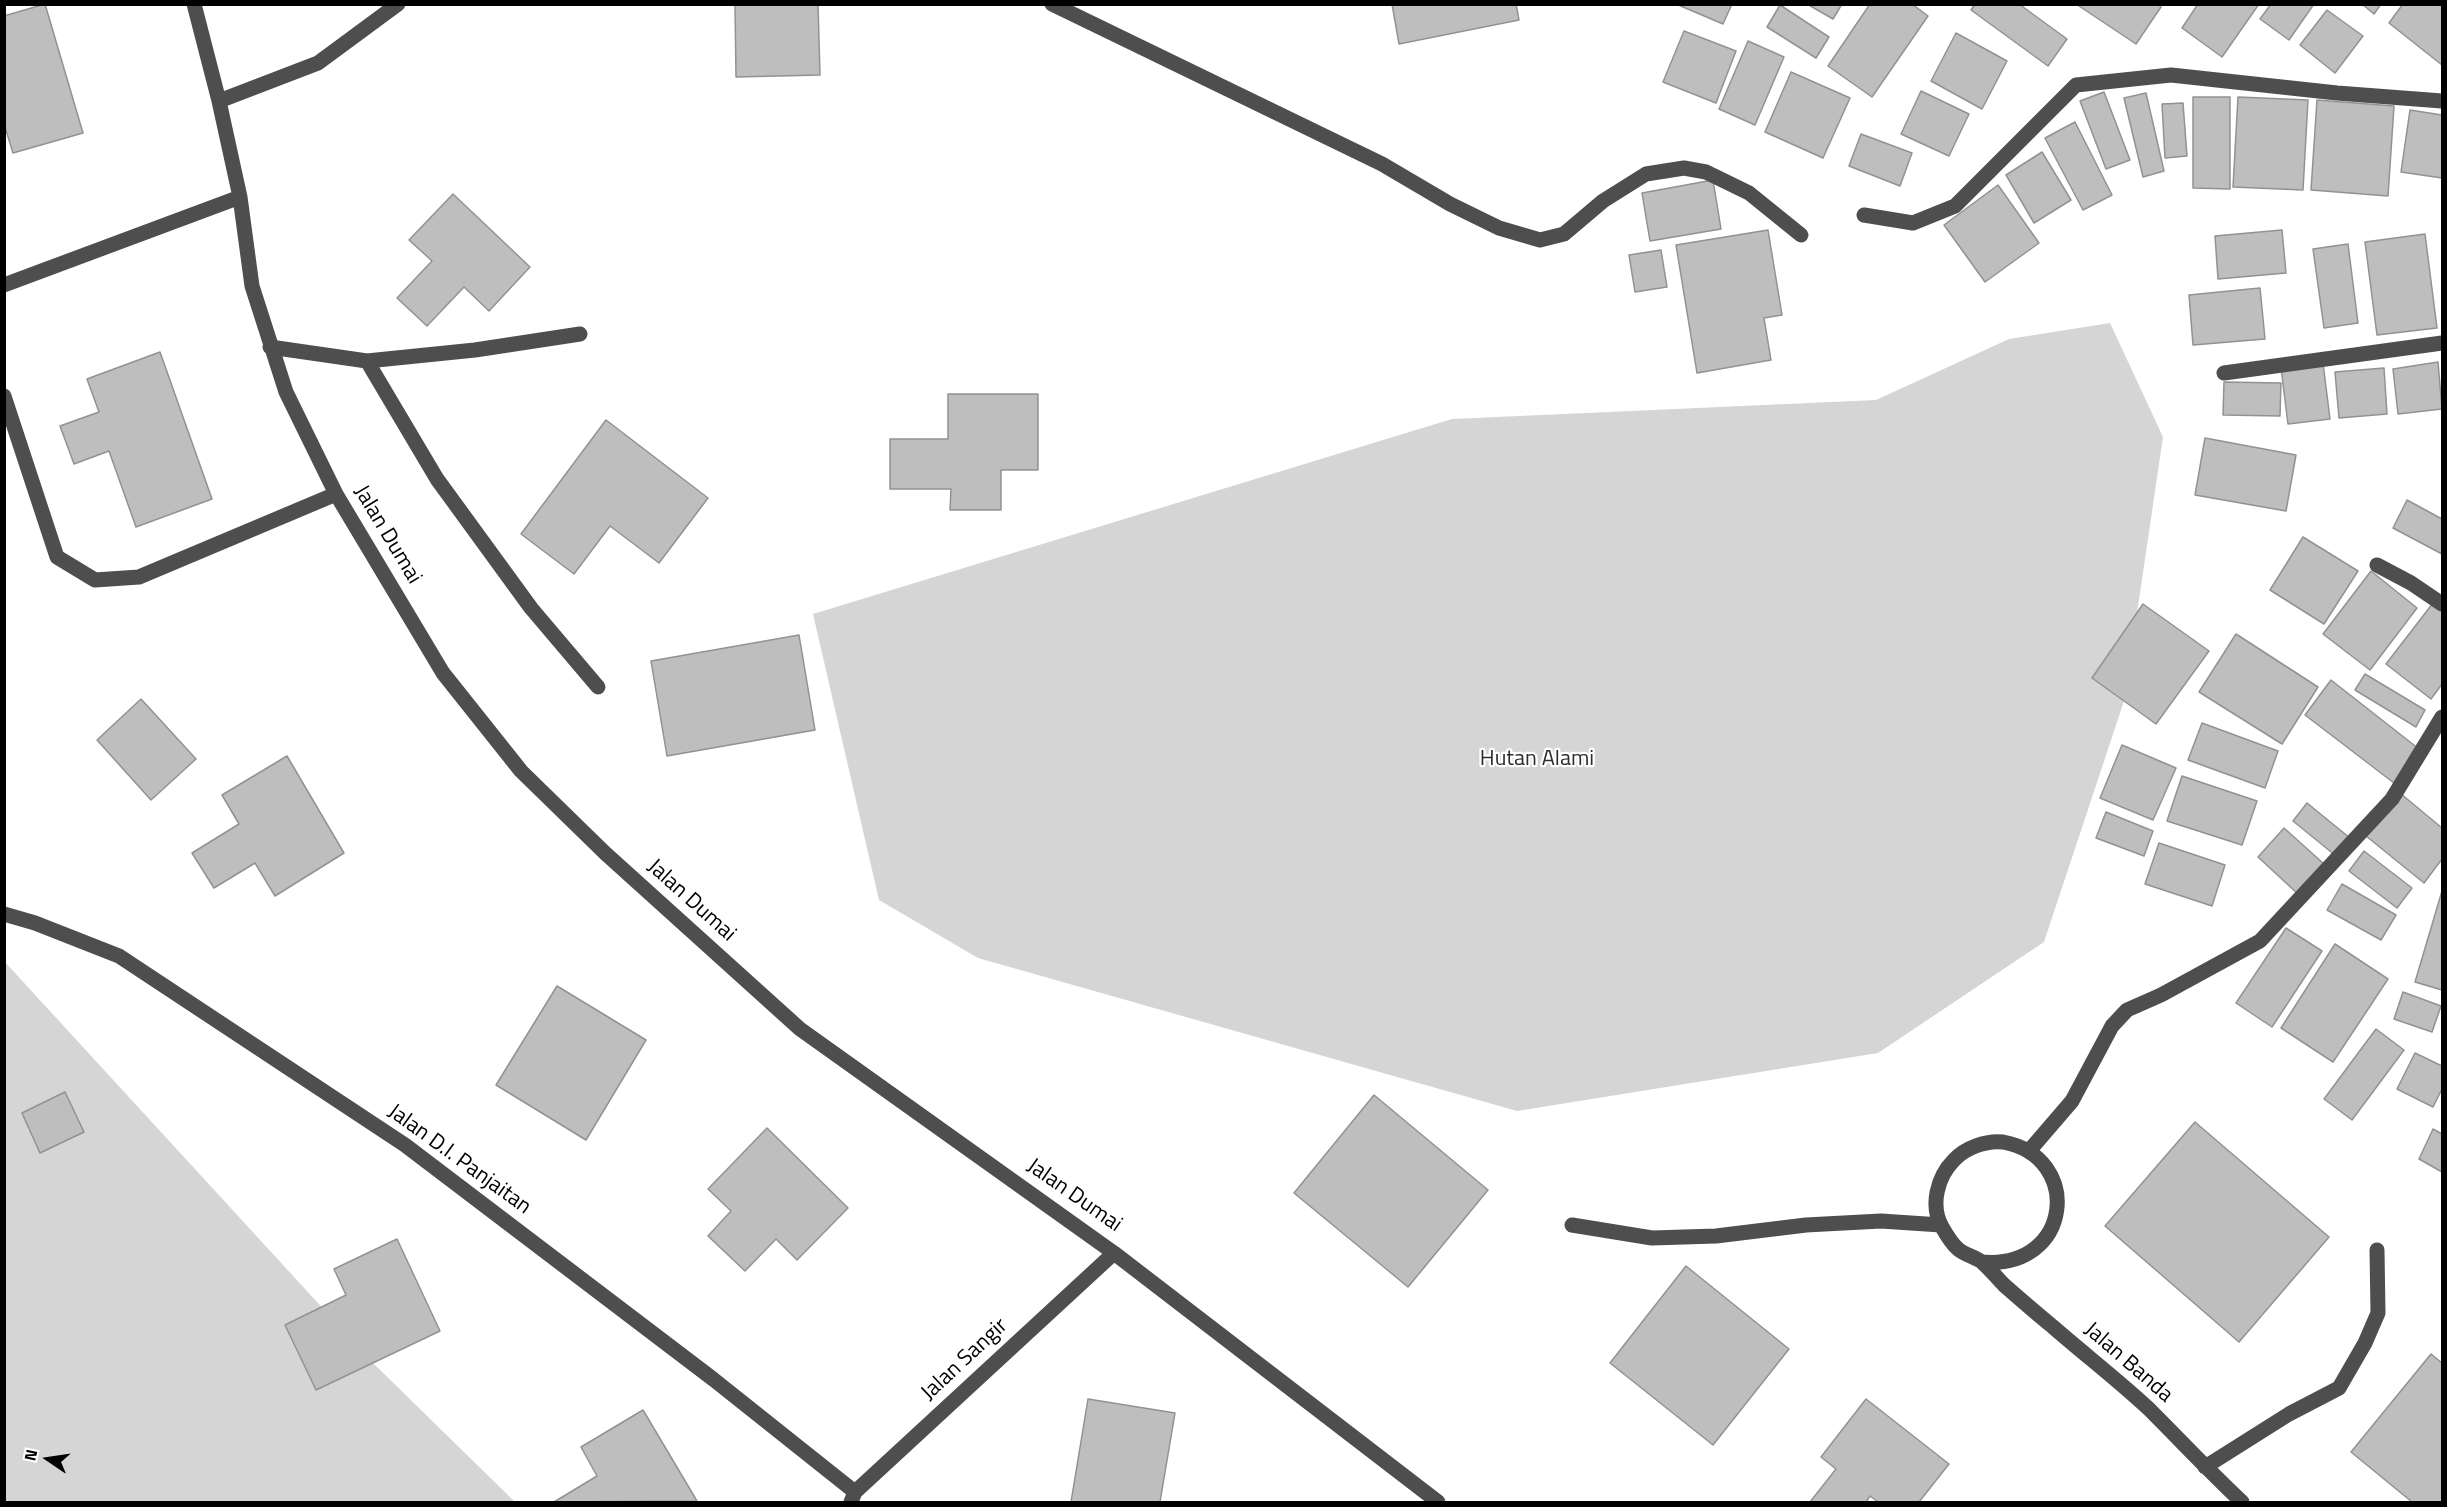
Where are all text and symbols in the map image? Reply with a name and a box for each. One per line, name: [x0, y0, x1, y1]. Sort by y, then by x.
street label: Jalan Dumai: [347, 481, 427, 589]
park label: Hutan Alami: [1480, 747, 1594, 773]
street label: Jalan Dumai: [641, 854, 741, 948]
street label: Jalan D.I. Panjaitan: [382, 1099, 536, 1221]
street label: Jalan Dumai: [1021, 1154, 1127, 1238]
street label: Jalan Sangir: [916, 1313, 1014, 1407]
street label: Jalan Banda: [2078, 1317, 2178, 1409]
north arrow: [18, 1429, 78, 1489]
text: N: [18, 1447, 43, 1463]

